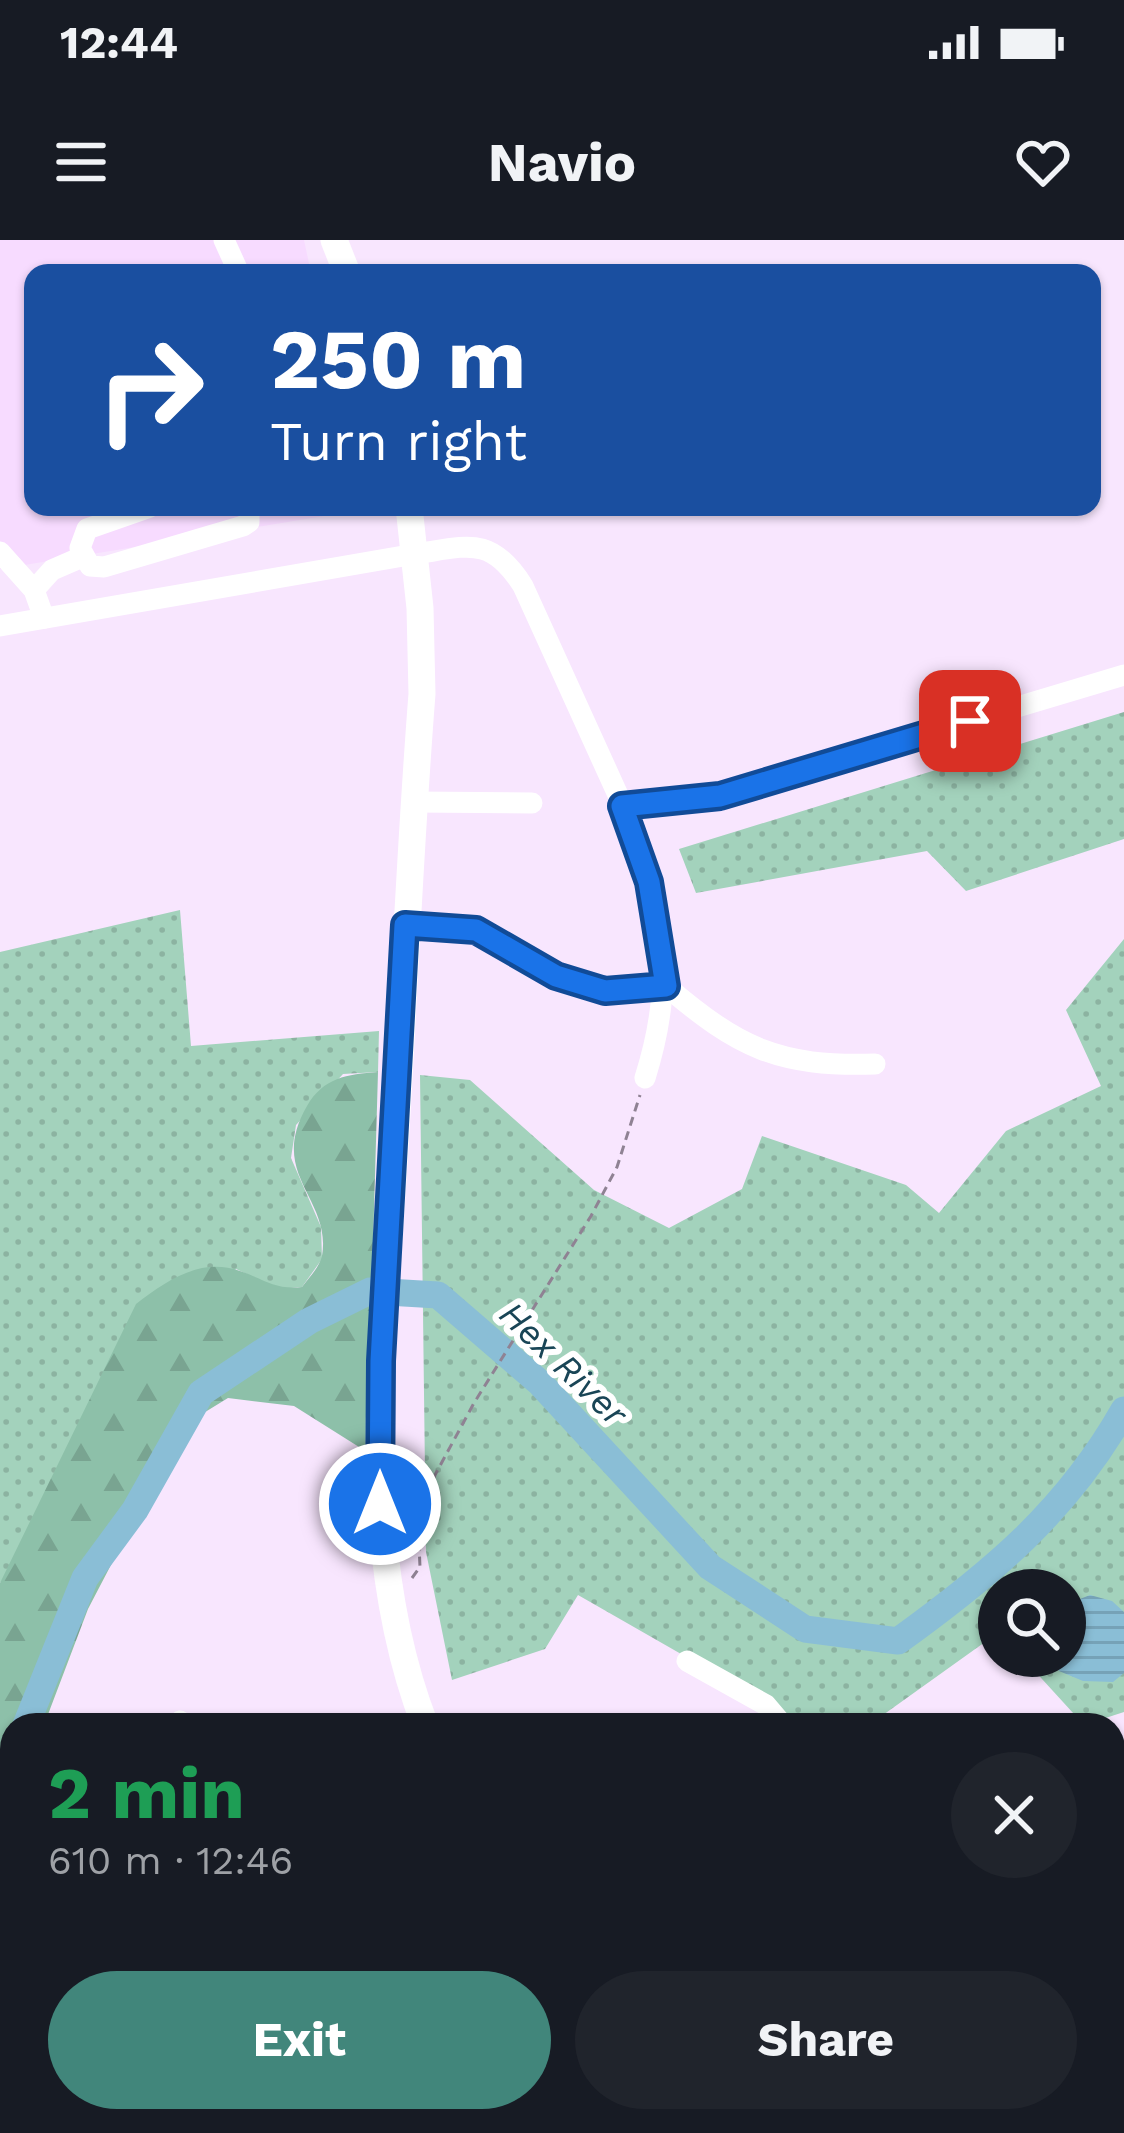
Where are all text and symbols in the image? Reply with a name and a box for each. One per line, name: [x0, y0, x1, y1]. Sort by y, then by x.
text: 12:44: [60, 16, 178, 69]
icon: menu: [48, 129, 114, 195]
icon: heart: [1010, 129, 1076, 195]
text: Navio: [488, 131, 636, 194]
text: 250 m: [270, 310, 526, 408]
icon: right: [72, 312, 228, 468]
text: Turn right: [270, 410, 527, 473]
pin: [919, 670, 1021, 772]
icon: arrive: [937, 688, 1003, 754]
water label: Hex River: [491, 1293, 637, 1436]
position arrow: [317, 1441, 443, 1567]
map controls: [978, 1569, 1086, 1677]
button: search: [978, 1569, 1086, 1677]
text: 2 min: [48, 1751, 245, 1835]
button: close: [951, 1752, 1077, 1878]
text: 610 m · 12:46: [48, 1838, 293, 1883]
button: Exit: [48, 1971, 551, 2109]
button: Share: [575, 1971, 1077, 2109]

